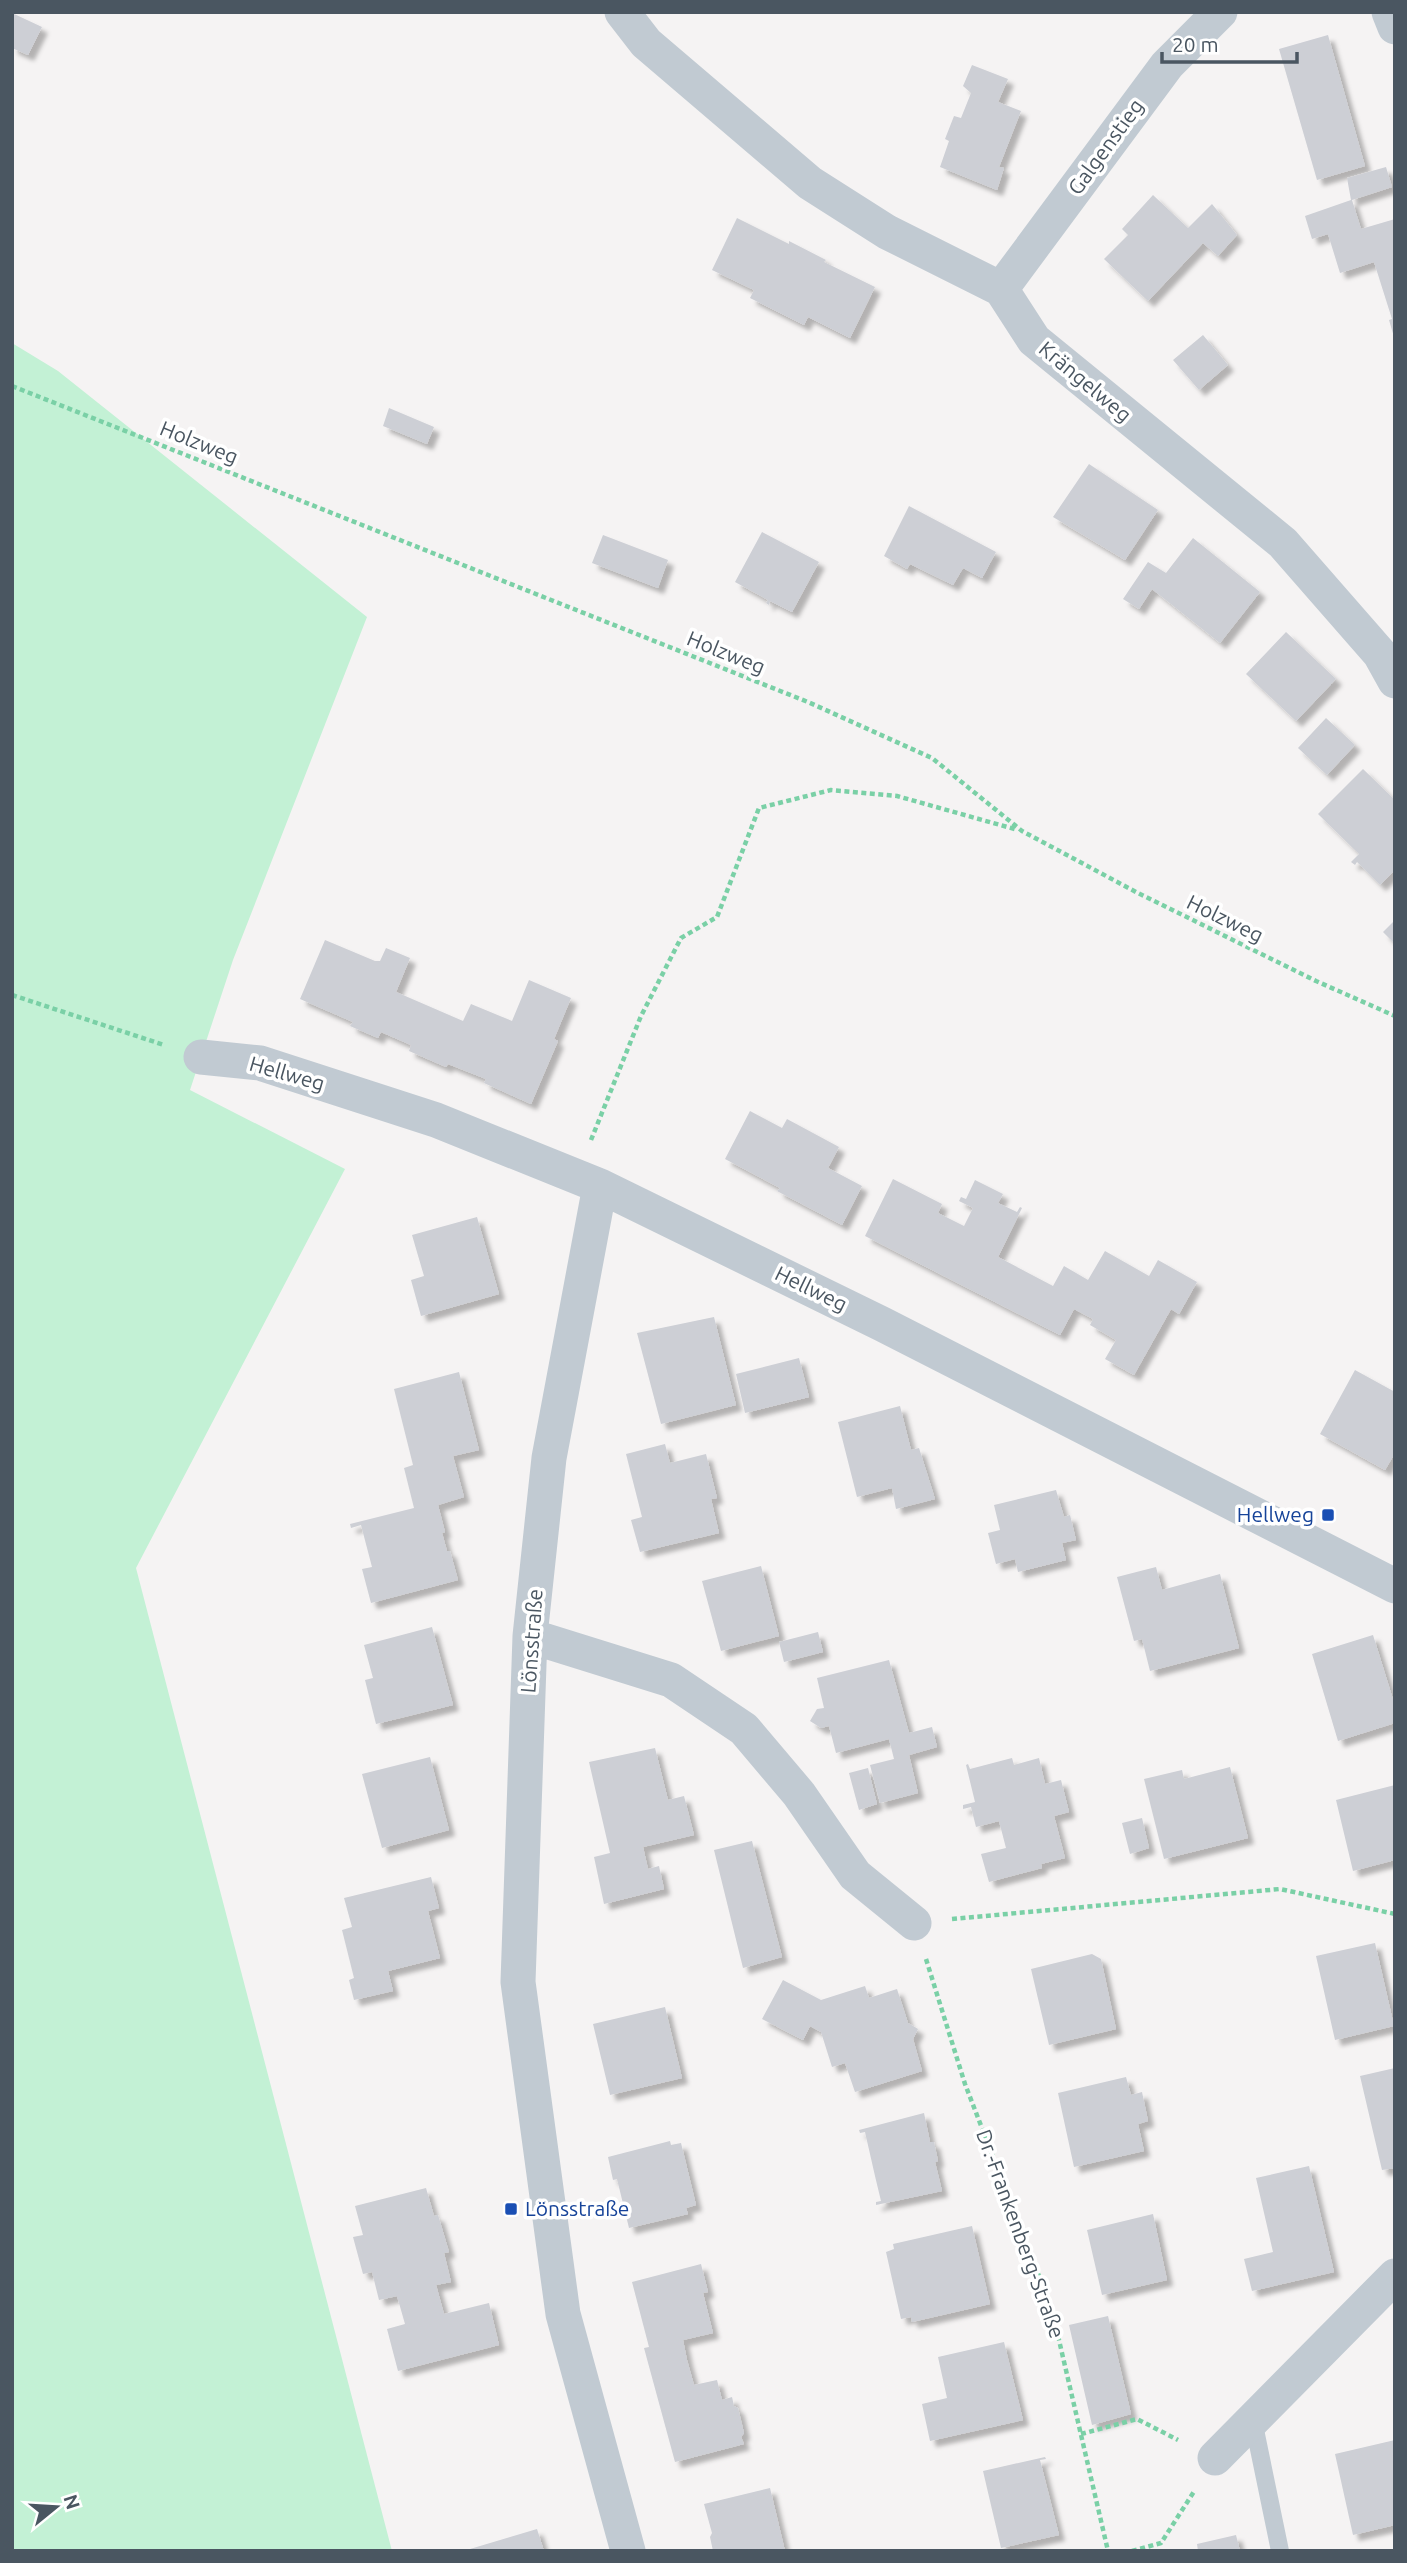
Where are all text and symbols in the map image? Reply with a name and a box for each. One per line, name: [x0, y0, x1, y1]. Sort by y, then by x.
scale bar: [1162, 21, 1297, 65]
text: 20 m: [1172, 32, 1219, 56]
street label: Galgenstieg: [1063, 94, 1148, 199]
street label: Krängelweg: [1035, 336, 1136, 427]
street label: Holzweg: [157, 416, 242, 469]
street label: Holzweg: [684, 626, 769, 679]
street label: Holzweg: [1183, 889, 1268, 947]
street label: Hellweg: [247, 1051, 328, 1095]
street label: Hellweg: [772, 1260, 851, 1316]
place label: Hellweg: [1237, 1502, 1314, 1526]
marker: Hellweg: [1320, 1507, 1336, 1523]
street label: Lönsstraße: [515, 1588, 547, 1694]
street label: Dr.-Frankenberg-Straße: [972, 2126, 1070, 2341]
place label: Lönsstraße: [525, 2196, 629, 2220]
marker: Lönsstraße: [503, 2201, 519, 2217]
north arrow: [21, 2472, 91, 2542]
text: N: [60, 2492, 85, 2512]

